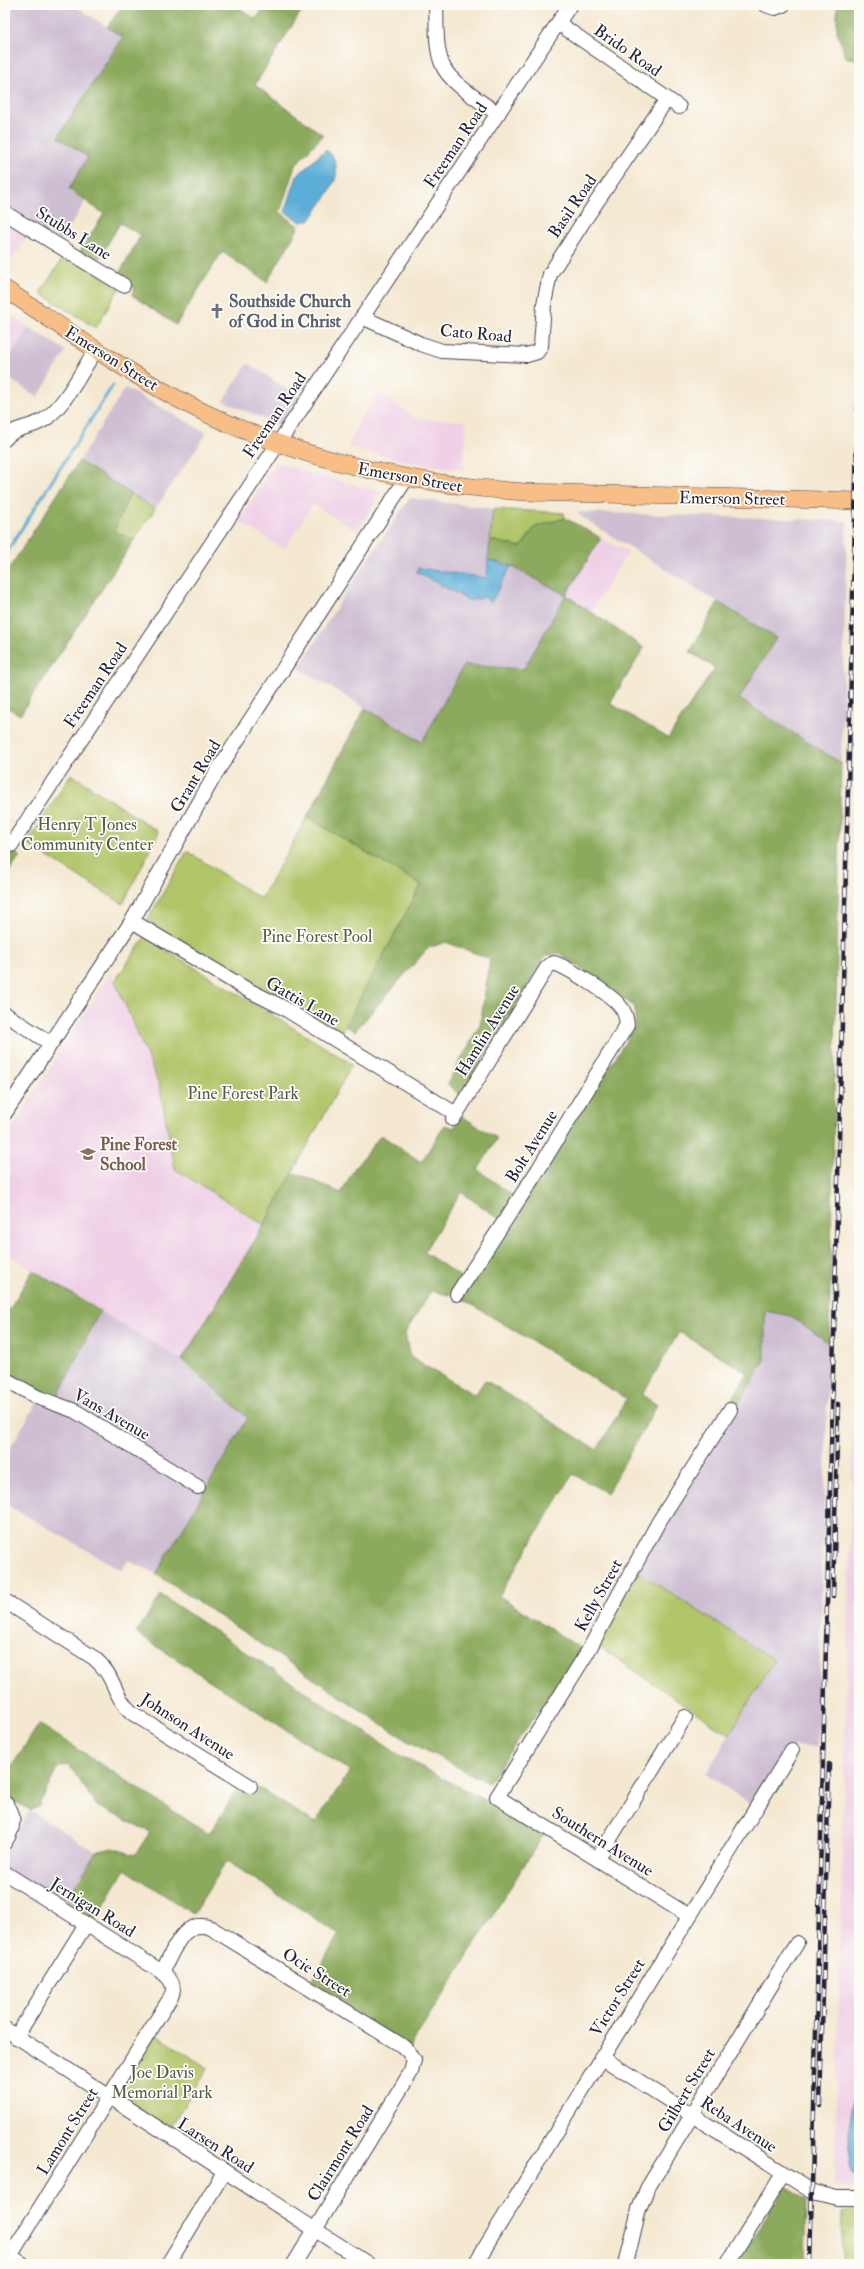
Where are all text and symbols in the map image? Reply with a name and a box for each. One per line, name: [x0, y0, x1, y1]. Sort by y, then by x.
street label: Brido Road: [590, 20, 666, 82]
street label: Freeman Road: [419, 98, 492, 192]
street label: Basil Road: [544, 170, 602, 242]
street label: Stubbs Lane: [32, 202, 115, 265]
place label: Southside Church of God in Christ: [229, 291, 351, 332]
church icon: Southside Church of God in Christ: [208, 302, 226, 320]
street label: Cato Road: [439, 320, 513, 347]
street label: Emerson Street: [61, 321, 163, 396]
street label: Freeman Road: [238, 368, 311, 462]
street label: Emerson Street: [356, 458, 464, 497]
street label: Emerson Street: [679, 487, 786, 510]
street label: Freeman Road: [59, 638, 132, 732]
street label: Grant Road: [166, 736, 226, 816]
park label: Henry T Jones Community Center: [21, 814, 154, 856]
park label: Pine Forest Pool: [262, 926, 373, 947]
street label: Gattis Lane: [262, 972, 343, 1031]
street label: Hamlin Avenue: [451, 980, 524, 1080]
park label: Pine Forest Park: [187, 1083, 299, 1104]
street label: Bolt Avenue: [501, 1106, 562, 1187]
place label: Pine Forest School: [100, 1134, 177, 1175]
school or university icon: Pine Forest School: [79, 1145, 97, 1163]
street label: Vans Avenue: [70, 1384, 154, 1445]
street label: Kelly Street: [570, 1555, 628, 1636]
street label: Johnson Avenue: [135, 1688, 239, 1765]
street label: Southern Avenue: [548, 1802, 657, 1881]
street label: Jernigan Road: [45, 1872, 140, 1943]
street label: Ocie Street: [279, 1943, 355, 2002]
street label: Victor Street: [585, 1954, 650, 2040]
street label: Gilbert Street: [653, 2044, 720, 2136]
park label: Joe Davis Memorial Park: [111, 2062, 213, 2103]
street label: Lamont Street: [32, 2083, 103, 2179]
street label: Reba Avenue: [696, 2092, 781, 2157]
street label: Clairmont Road: [303, 2101, 379, 2205]
street label: Larsen Road: [174, 2113, 258, 2178]

